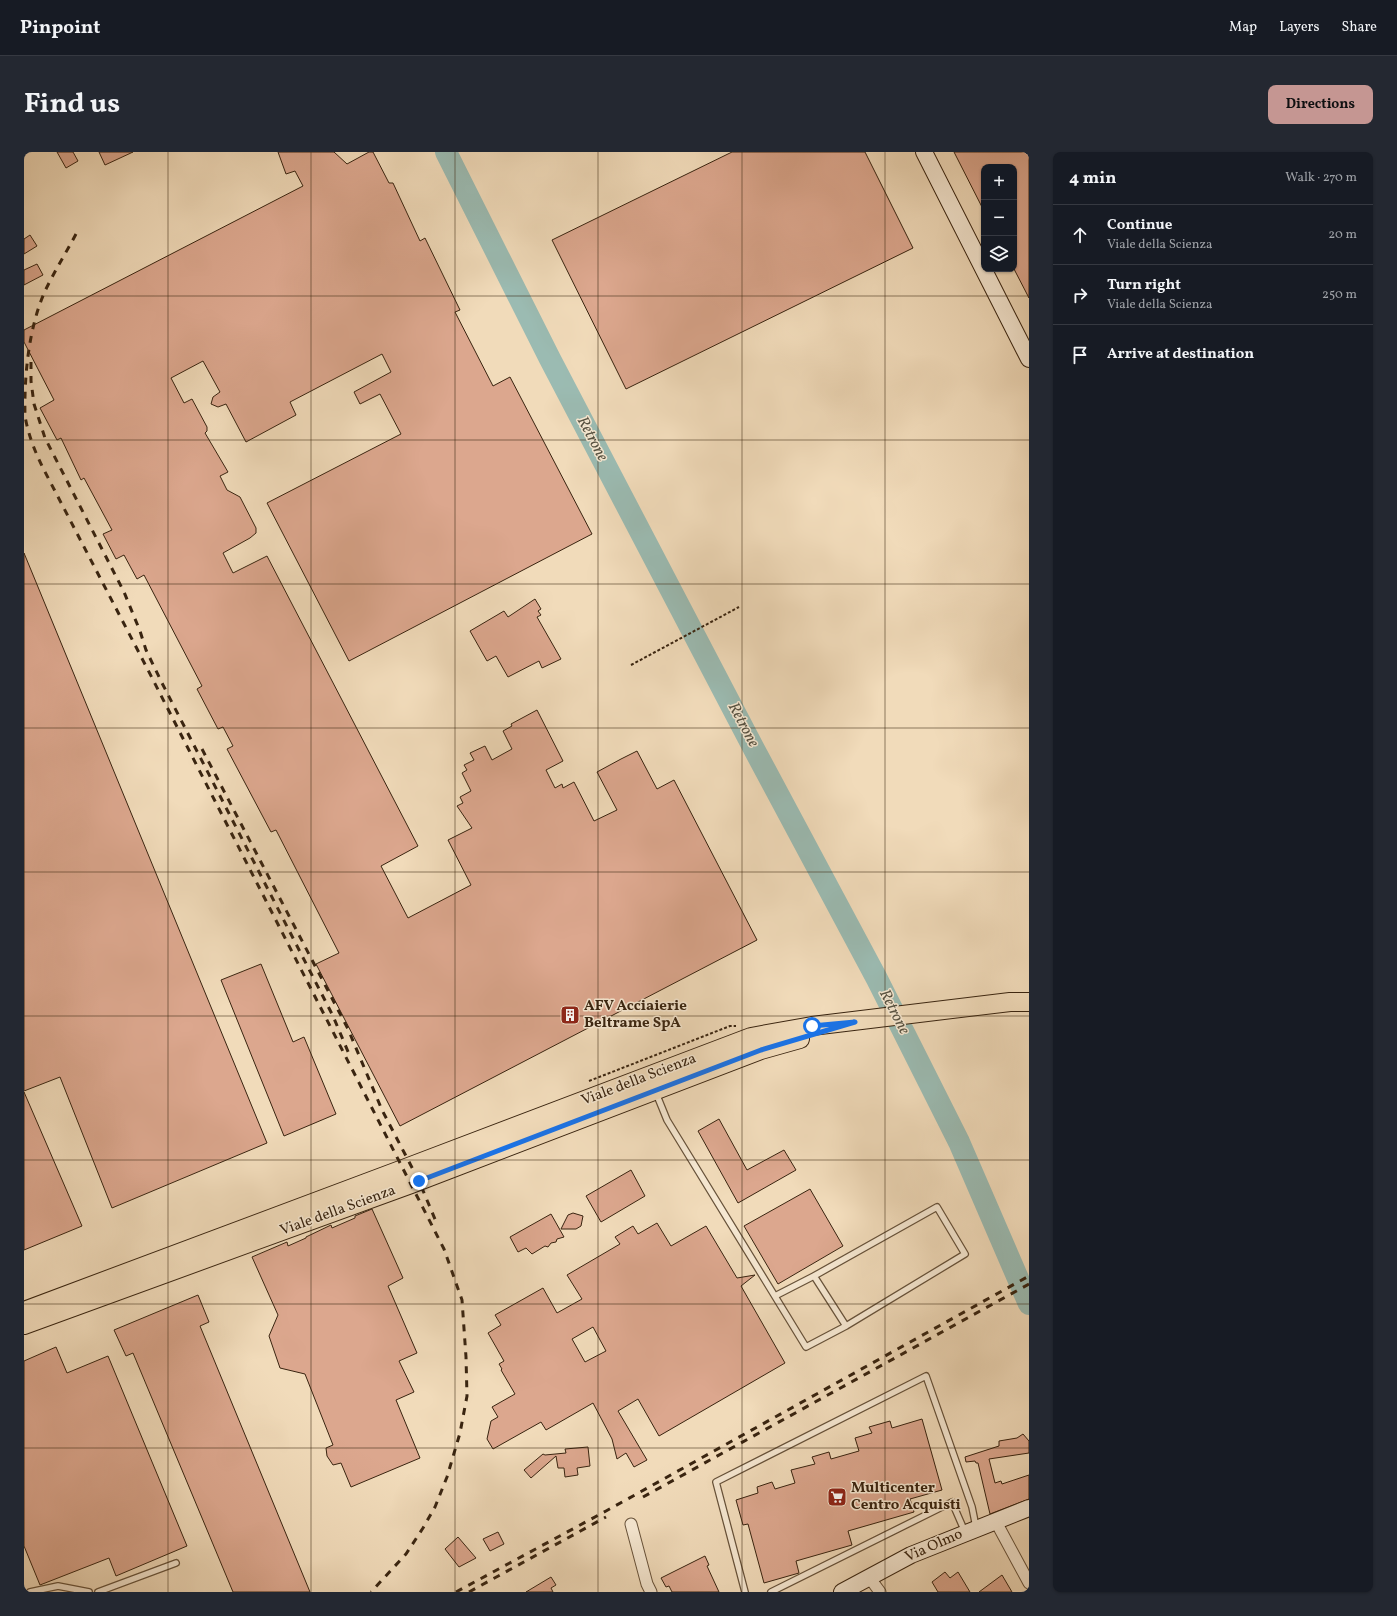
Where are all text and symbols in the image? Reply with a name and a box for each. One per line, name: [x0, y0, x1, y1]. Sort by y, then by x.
text: Pinpoint: [20, 15, 100, 41]
text: Map: [1229, 18, 1257, 37]
text: Layers: [1279, 18, 1319, 37]
text: Share: [1341, 18, 1377, 37]
text: Find us: [24, 85, 120, 124]
button: Directions: [1268, 85, 1373, 124]
map controls: [981, 164, 1017, 272]
button: +: [981, 164, 1017, 200]
text: 4 min: [1069, 167, 1116, 190]
text: Walk · 270 m: [1285, 169, 1357, 187]
button: −: [981, 200, 1017, 236]
text: Continue: [1107, 215, 1172, 236]
icon: ahead: [1069, 224, 1091, 246]
text: 20 m: [1328, 226, 1357, 244]
button: layers: [981, 236, 1017, 272]
text: Viale della Scienza: [1107, 236, 1212, 254]
text: Turn right: [1107, 275, 1181, 296]
icon: right: [1069, 284, 1091, 306]
text: 250 m: [1322, 286, 1357, 304]
text: Viale della Scienza: [1107, 296, 1212, 314]
icon: arrive: [1069, 344, 1091, 366]
text: Arrive at destination: [1107, 344, 1254, 365]
water label: Retrone: [571, 413, 613, 465]
water label: Retrone: [722, 699, 764, 751]
water label: Retrone: [873, 986, 915, 1038]
place label: AFV Acciaierie Beltrame SpA: [584, 996, 687, 1034]
building icon: AFV Acciaierie Beltrame SpA: [559, 1004, 581, 1026]
route start: [803, 1017, 821, 1035]
street label: Viale della Scienza: [578, 1048, 700, 1112]
route end: [410, 1172, 428, 1190]
street label: Viale della Scienza: [277, 1180, 399, 1242]
place label: Multicenter Centro Acquisti: [851, 1478, 961, 1516]
supermarket icon: Multicenter Centro Acquisti: [826, 1486, 848, 1508]
street label: Via Olmo: [902, 1524, 966, 1568]

